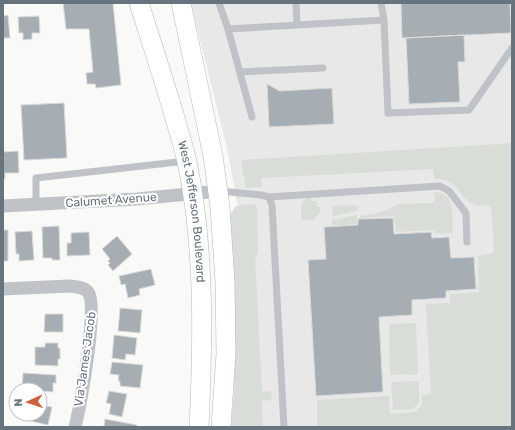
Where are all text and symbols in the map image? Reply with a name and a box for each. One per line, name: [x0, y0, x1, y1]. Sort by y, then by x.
street label: West Jefferson Boulevard: [175, 139, 208, 283]
street label: Calumet Avenue: [65, 190, 157, 210]
street label: Via James Jacob: [71, 311, 99, 407]
north arrow: [8, 382, 48, 422]
text: N: [12, 398, 25, 407]

